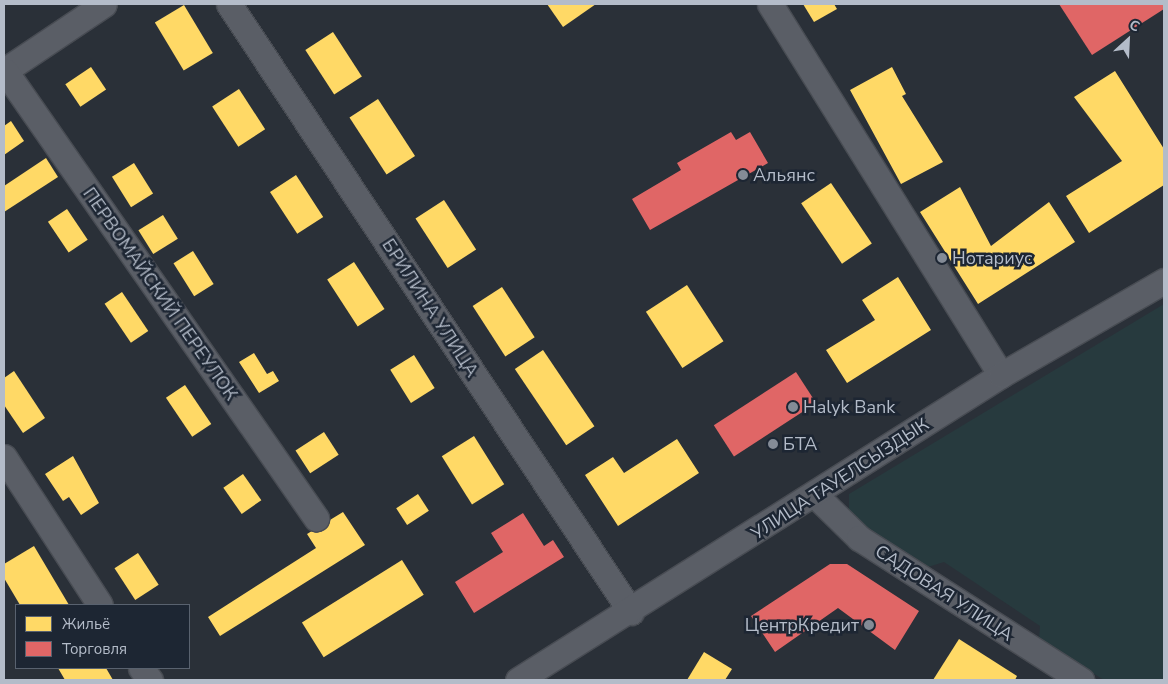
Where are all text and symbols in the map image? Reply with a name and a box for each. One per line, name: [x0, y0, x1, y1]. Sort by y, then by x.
north arrow: [1103, 15, 1153, 65]
text: С: [1126, 15, 1143, 37]
place label: Альянс: [753, 164, 815, 186]
marker: Альянс: [737, 169, 749, 181]
street label: ПЕРВОМАЙСКИЙ ПЕРЕУЛОК: [78, 184, 242, 404]
street label: БРИЛИНА УЛИЦА: [377, 235, 483, 381]
place label: Нотариус: [952, 247, 1033, 269]
marker: Нотариус: [936, 252, 948, 264]
place label: Halyk Bank: [803, 396, 895, 418]
marker: Halyk Bank: [787, 401, 799, 413]
street label: УЛИЦА ТАУЕЛСЫЗДЫК: [747, 414, 933, 544]
place label: БТА: [783, 433, 817, 455]
marker: БТА: [767, 438, 779, 450]
street label: САДОВАЯ УЛИЦА: [871, 540, 1017, 646]
legend: [15, 604, 190, 669]
text: Жильё: [62, 614, 110, 634]
place label: ЦентрКредит: [745, 614, 859, 636]
marker: ЦентрКредит: [863, 619, 875, 631]
text: Торговля: [62, 639, 127, 659]

